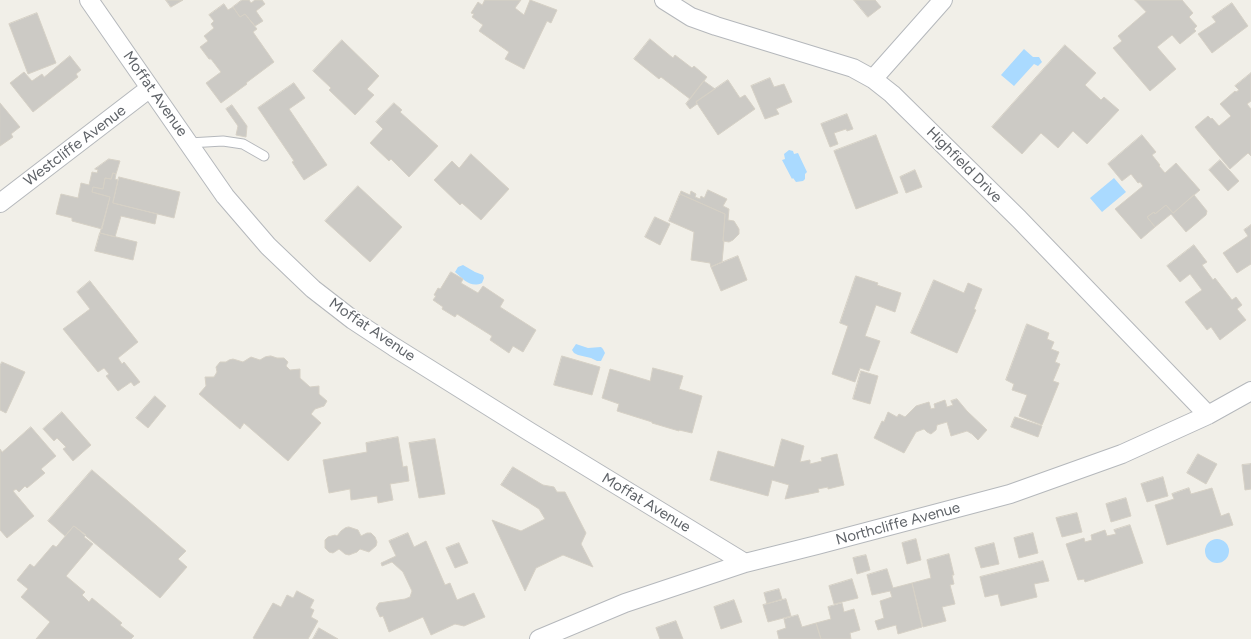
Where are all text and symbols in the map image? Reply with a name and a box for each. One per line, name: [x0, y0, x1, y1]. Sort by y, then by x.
street label: Moffat Avenue: [119, 48, 191, 140]
street label: Westcliffe Avenue: [20, 102, 130, 190]
street label: Highfield Drive: [922, 123, 1006, 207]
street label: Moffat Avenue: [325, 295, 419, 365]
street label: Moffat Avenue: [598, 469, 694, 537]
street label: Northcliffe Avenue: [834, 499, 962, 549]

